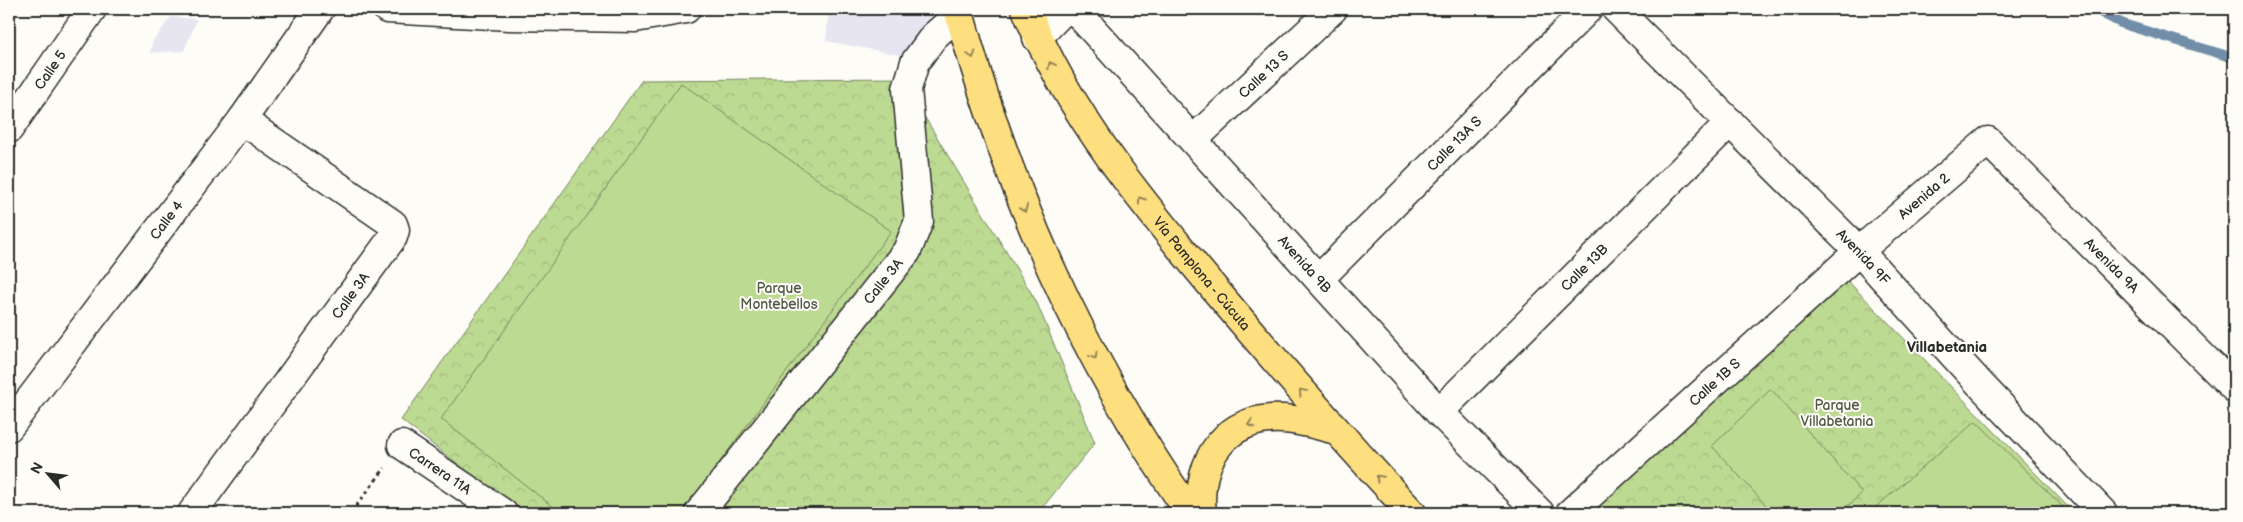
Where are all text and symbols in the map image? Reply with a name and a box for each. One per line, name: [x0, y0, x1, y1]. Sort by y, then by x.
street label: Calle 5: [30, 47, 70, 93]
street label: Calle 13 S: [1235, 47, 1292, 102]
one-way arrow: [966, 51, 976, 59]
one-way arrow: [1048, 61, 1058, 70]
street label: Calle 13A S: [1423, 112, 1485, 174]
street label: Avenida 2: [1894, 169, 1953, 223]
street label: Calle 4: [146, 197, 187, 243]
one-way arrow: [1139, 197, 1147, 206]
one-way arrow: [1018, 204, 1029, 213]
street label: Vía Pamplona - Cúcuta: [1150, 213, 1254, 334]
street label: Avenida 9F: [1833, 225, 1894, 288]
street label: Avenida 9B: [1275, 232, 1336, 297]
street label: Avenida 9A: [2081, 234, 2143, 297]
street label: Calle 13B: [1557, 240, 1612, 294]
street label: Calle 3A: [860, 255, 907, 307]
street label: Calle 3A: [328, 269, 373, 322]
park label: Parque Montebellos: [740, 280, 818, 313]
district label: Villabetania: [1907, 338, 1987, 357]
one-way arrow: [1087, 351, 1097, 360]
street label: Calle 1B S: [1685, 355, 1744, 410]
one-way arrow: [1298, 388, 1307, 397]
park label: Parque Villabetania: [1800, 397, 1874, 430]
one-way arrow: [1248, 418, 1256, 428]
street label: Carrera 11A: [406, 444, 475, 498]
north arrow: [22, 450, 72, 500]
text: N: [27, 459, 47, 477]
one-way arrow: [1376, 474, 1385, 483]

